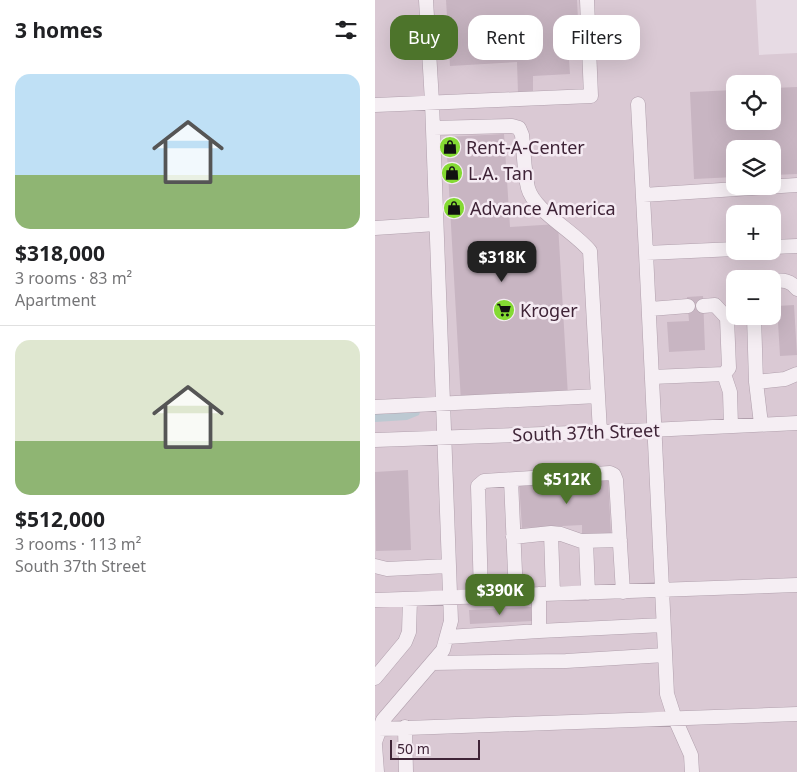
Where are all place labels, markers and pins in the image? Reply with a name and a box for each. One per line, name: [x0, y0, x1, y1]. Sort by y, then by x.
shop icon: Rent-A-Center: [438, 135, 462, 159]
place label: Rent-A-Center: [466, 135, 585, 159]
shop icon: L.A. Tan: [440, 161, 464, 185]
place label: L.A. Tan: [468, 161, 533, 185]
shop icon: Advance America: [442, 196, 466, 220]
place label: Advance America: [470, 196, 616, 220]
pin: $318K: [467, 240, 537, 283]
supermarket icon: Kroger: [492, 298, 516, 322]
place label: Kroger: [520, 298, 578, 322]
pin: $512K: [532, 462, 602, 505]
pin: $390K: [465, 574, 535, 616]

